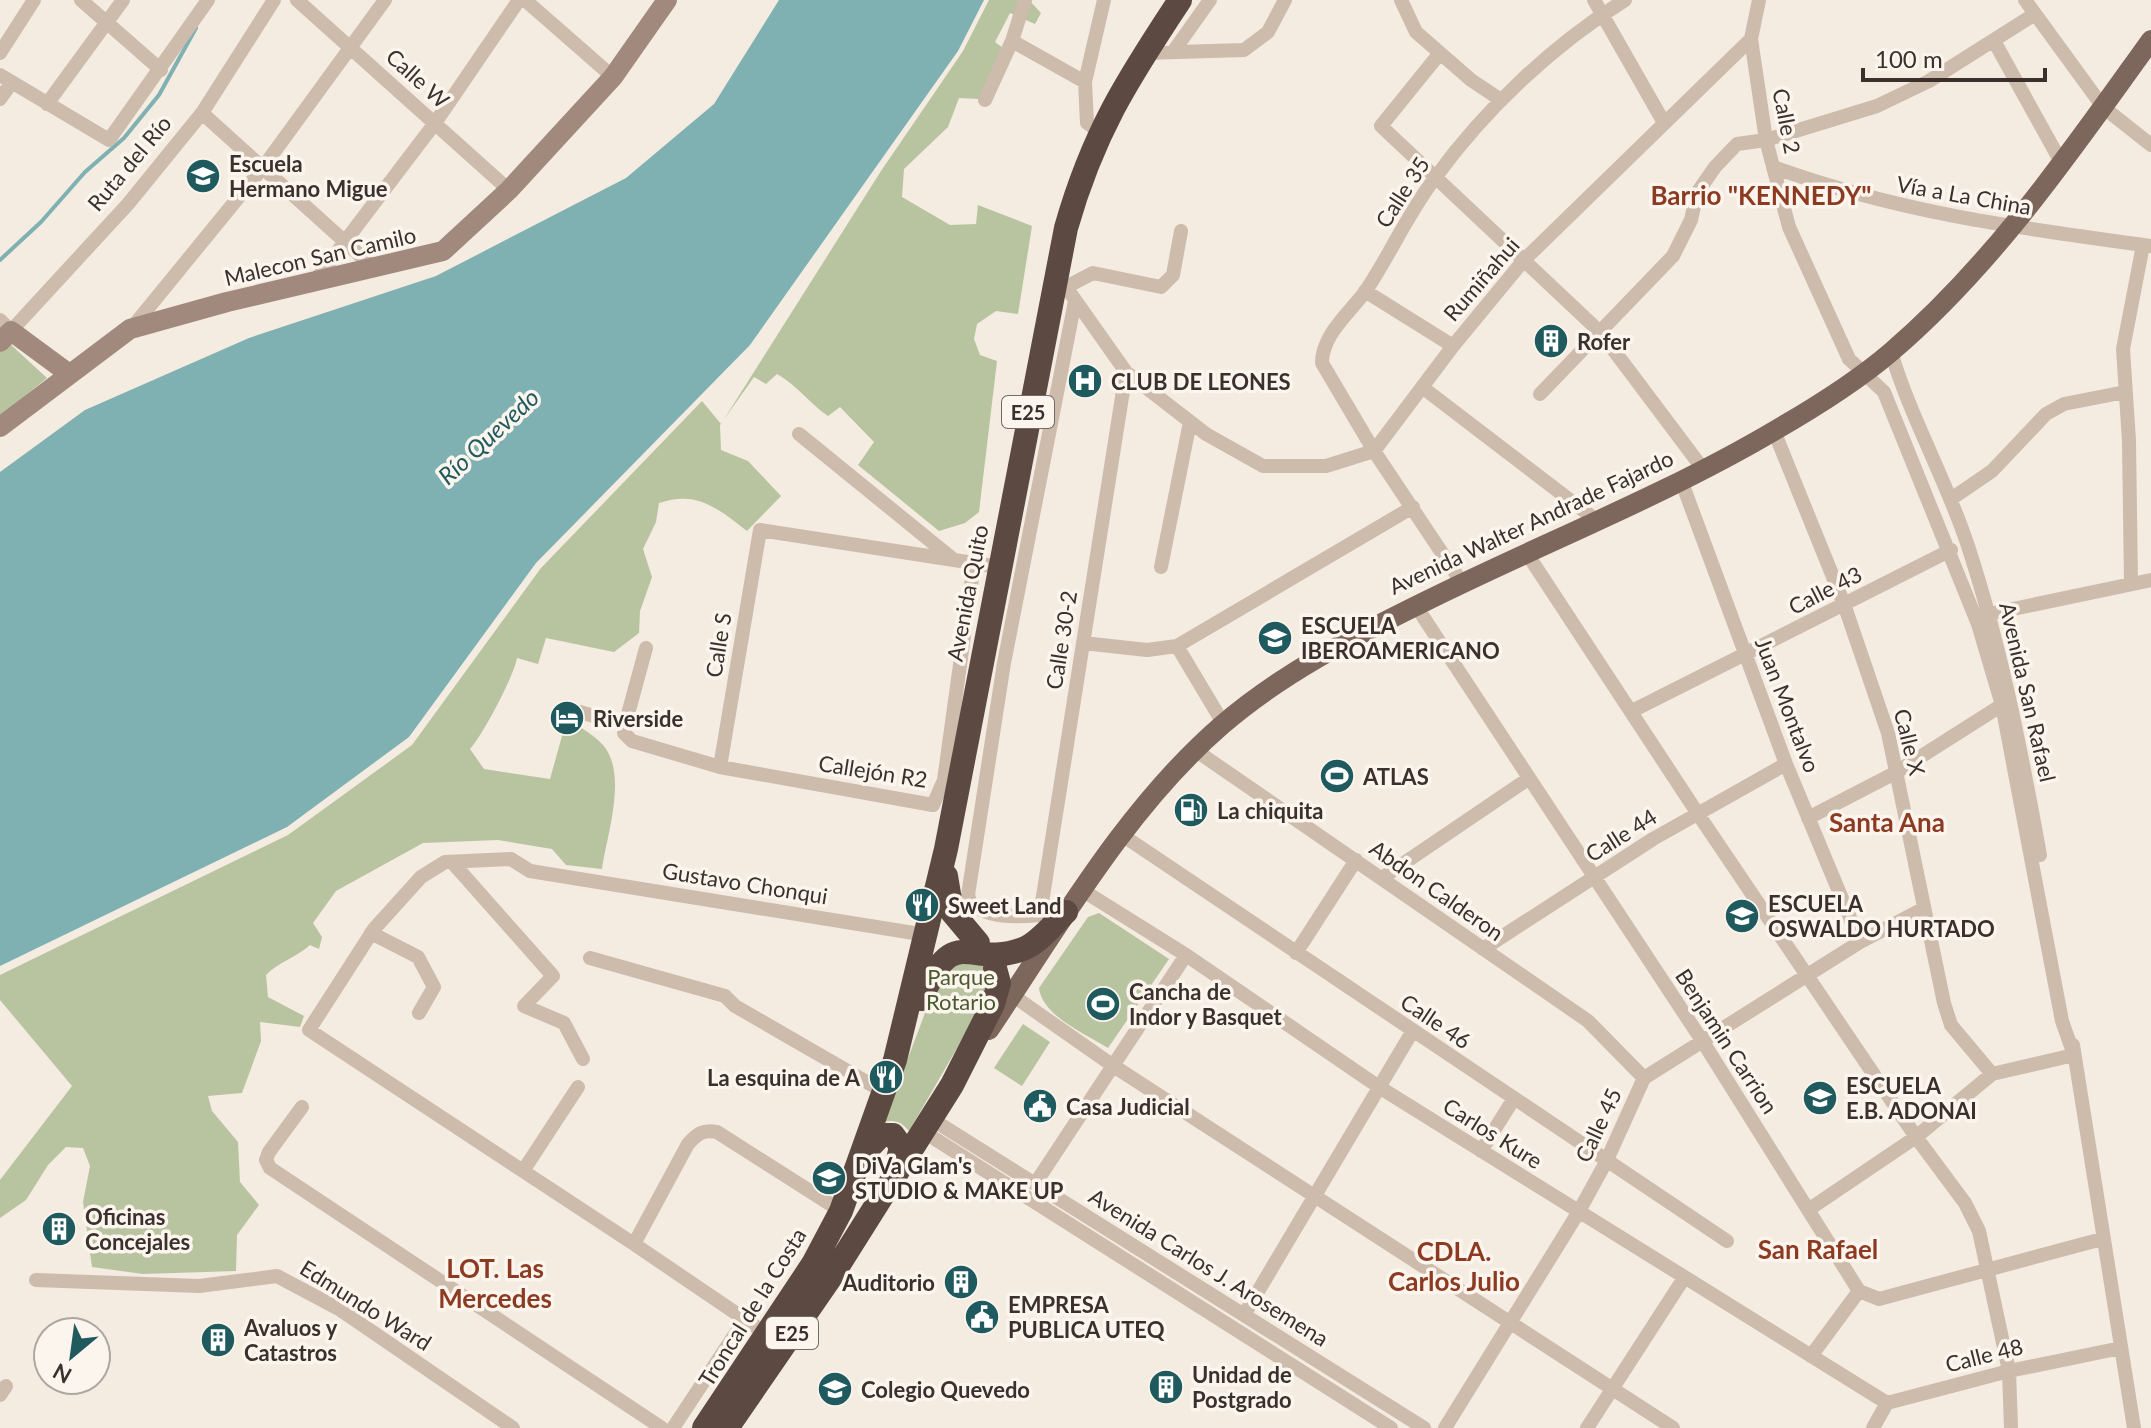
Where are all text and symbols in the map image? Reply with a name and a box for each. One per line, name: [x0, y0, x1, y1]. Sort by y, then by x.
scale bar: [1863, 32, 2045, 82]
street label: Calle W: [381, 43, 455, 114]
text: 100 m: [1875, 44, 1943, 73]
street label: Calle 2: [1767, 86, 1807, 156]
street label: Ruta del Río: [81, 110, 177, 216]
place label: Escuela Hermano Migue: [229, 150, 388, 202]
street label: Calle 35: [1369, 152, 1435, 232]
school or university icon: Escuela Hermano Migue: [184, 157, 222, 195]
street label: Vía a La China: [1895, 170, 2033, 220]
district label: Barrio "KENNEDY": [1650, 179, 1872, 211]
street label: Malecon San Camilo: [222, 221, 418, 291]
street label: Rumiñahui: [1437, 232, 1525, 326]
building icon: Rofer: [1532, 322, 1570, 360]
place label: Rofer: [1577, 328, 1631, 355]
hospital icon: CLUB DE LEONES: [1066, 362, 1104, 400]
place label: CLUB DE LEONES: [1111, 368, 1291, 395]
water label: Río Quevedo: [432, 382, 544, 490]
road number: E25: [1002, 396, 1054, 428]
street label: Avenida Walter Andrade Fajardo: [1385, 444, 1677, 600]
street label: Avenida Quito: [941, 522, 993, 664]
street label: Calle 43: [1784, 560, 1866, 620]
street label: Calle 30-2: [1040, 589, 1082, 691]
street label: Avenida San Rafael: [1994, 600, 2062, 784]
street label: Calle S: [700, 611, 736, 679]
place label: ESCUELA IBEROAMERICANO: [1301, 612, 1500, 664]
school or university icon: ESCUELA IBEROAMERICANO: [1256, 619, 1294, 657]
street label: Juan Montalvo: [1750, 634, 1826, 776]
hotel icon: Riverside: [548, 699, 586, 737]
place label: Riverside: [593, 705, 684, 732]
street label: Calle X: [1889, 706, 1931, 779]
street label: Callejón R2: [817, 749, 929, 793]
sports icon: ATLAS: [1318, 757, 1356, 795]
place label: ATLAS: [1362, 763, 1429, 790]
fuel station icon: La chiquita: [1172, 791, 1210, 829]
place label: La chiquita: [1217, 797, 1323, 824]
street label: Calle 44: [1580, 803, 1662, 867]
district label: Santa Ana: [1829, 806, 1945, 838]
street label: Abdon Calderon: [1365, 834, 1509, 946]
street label: Gustavo Chonqui: [660, 857, 830, 909]
restaurant icon: Sweet Land: [903, 886, 941, 924]
place label: ESCUELA OSWALDO HURTADO: [1768, 890, 1995, 942]
place label: Sweet Land: [948, 892, 1062, 919]
school or university icon: ESCUELA OSWALDO HURTADO: [1723, 897, 1761, 935]
park label: Parque Rotario: [926, 963, 996, 1015]
street label: Benjamin Carrion: [1670, 964, 1784, 1118]
place label: Cancha de Indor y Basquet: [1129, 978, 1283, 1030]
sports icon: Cancha de Indor y Basquet: [1084, 985, 1122, 1023]
street label: Calle 46: [1396, 988, 1476, 1054]
restaurant icon: La esquina de A: [867, 1058, 905, 1096]
place label: La esquina de A: [707, 1064, 861, 1091]
place label: ESCUELA E.B. ADONAI: [1846, 1072, 1977, 1124]
school or university icon: ESCUELA E.B. ADONAI: [1801, 1079, 1839, 1117]
street label: Calle 45: [1569, 1084, 1627, 1166]
public building icon: Casa Judicial: [1021, 1087, 1059, 1125]
street label: Carlos Kure: [1438, 1092, 1548, 1174]
place label: Casa Judicial: [1066, 1093, 1190, 1120]
place label: DiVa Glam's STUDIO & MAKE UP: [855, 1152, 1064, 1204]
school or university icon: DiVa Glam's STUDIO & MAKE UP: [810, 1159, 848, 1197]
street label: Avenida Carlos J. Arosemena: [1084, 1182, 1334, 1352]
place label: Oficinas Concejales: [85, 1203, 190, 1255]
building icon: Oficinas Concejales: [40, 1210, 78, 1248]
street label: Troncal de la Costa: [692, 1223, 812, 1391]
district label: San Rafael: [1758, 1233, 1878, 1265]
district label: CDLA. Carlos Julio: [1388, 1235, 1520, 1297]
district label: LOT. Las Mercedes: [438, 1252, 552, 1314]
street label: Edmundo Ward: [295, 1254, 437, 1356]
building icon: Auditorio: [942, 1263, 980, 1301]
place label: Auditorio: [841, 1269, 935, 1296]
place label: EMPRESA PUBLICA UTEQ: [1008, 1291, 1165, 1343]
public building icon: EMPRESA PUBLICA UTEQ: [963, 1298, 1001, 1336]
place label: Avaluos y Catastros: [243, 1314, 338, 1366]
north arrow: [32, 1316, 112, 1396]
road number: E25: [766, 1317, 818, 1349]
building icon: Avaluos y Catastros: [199, 1321, 237, 1359]
street label: Calle 48: [1943, 1332, 2025, 1378]
text: N: [48, 1358, 76, 1390]
place label: Unidad de Postgrado: [1192, 1361, 1292, 1413]
building icon: Unidad de Postgrado: [1147, 1368, 1185, 1406]
school or university icon: Colegio Quevedo: [816, 1370, 854, 1408]
place label: Colegio Quevedo: [861, 1376, 1030, 1403]

